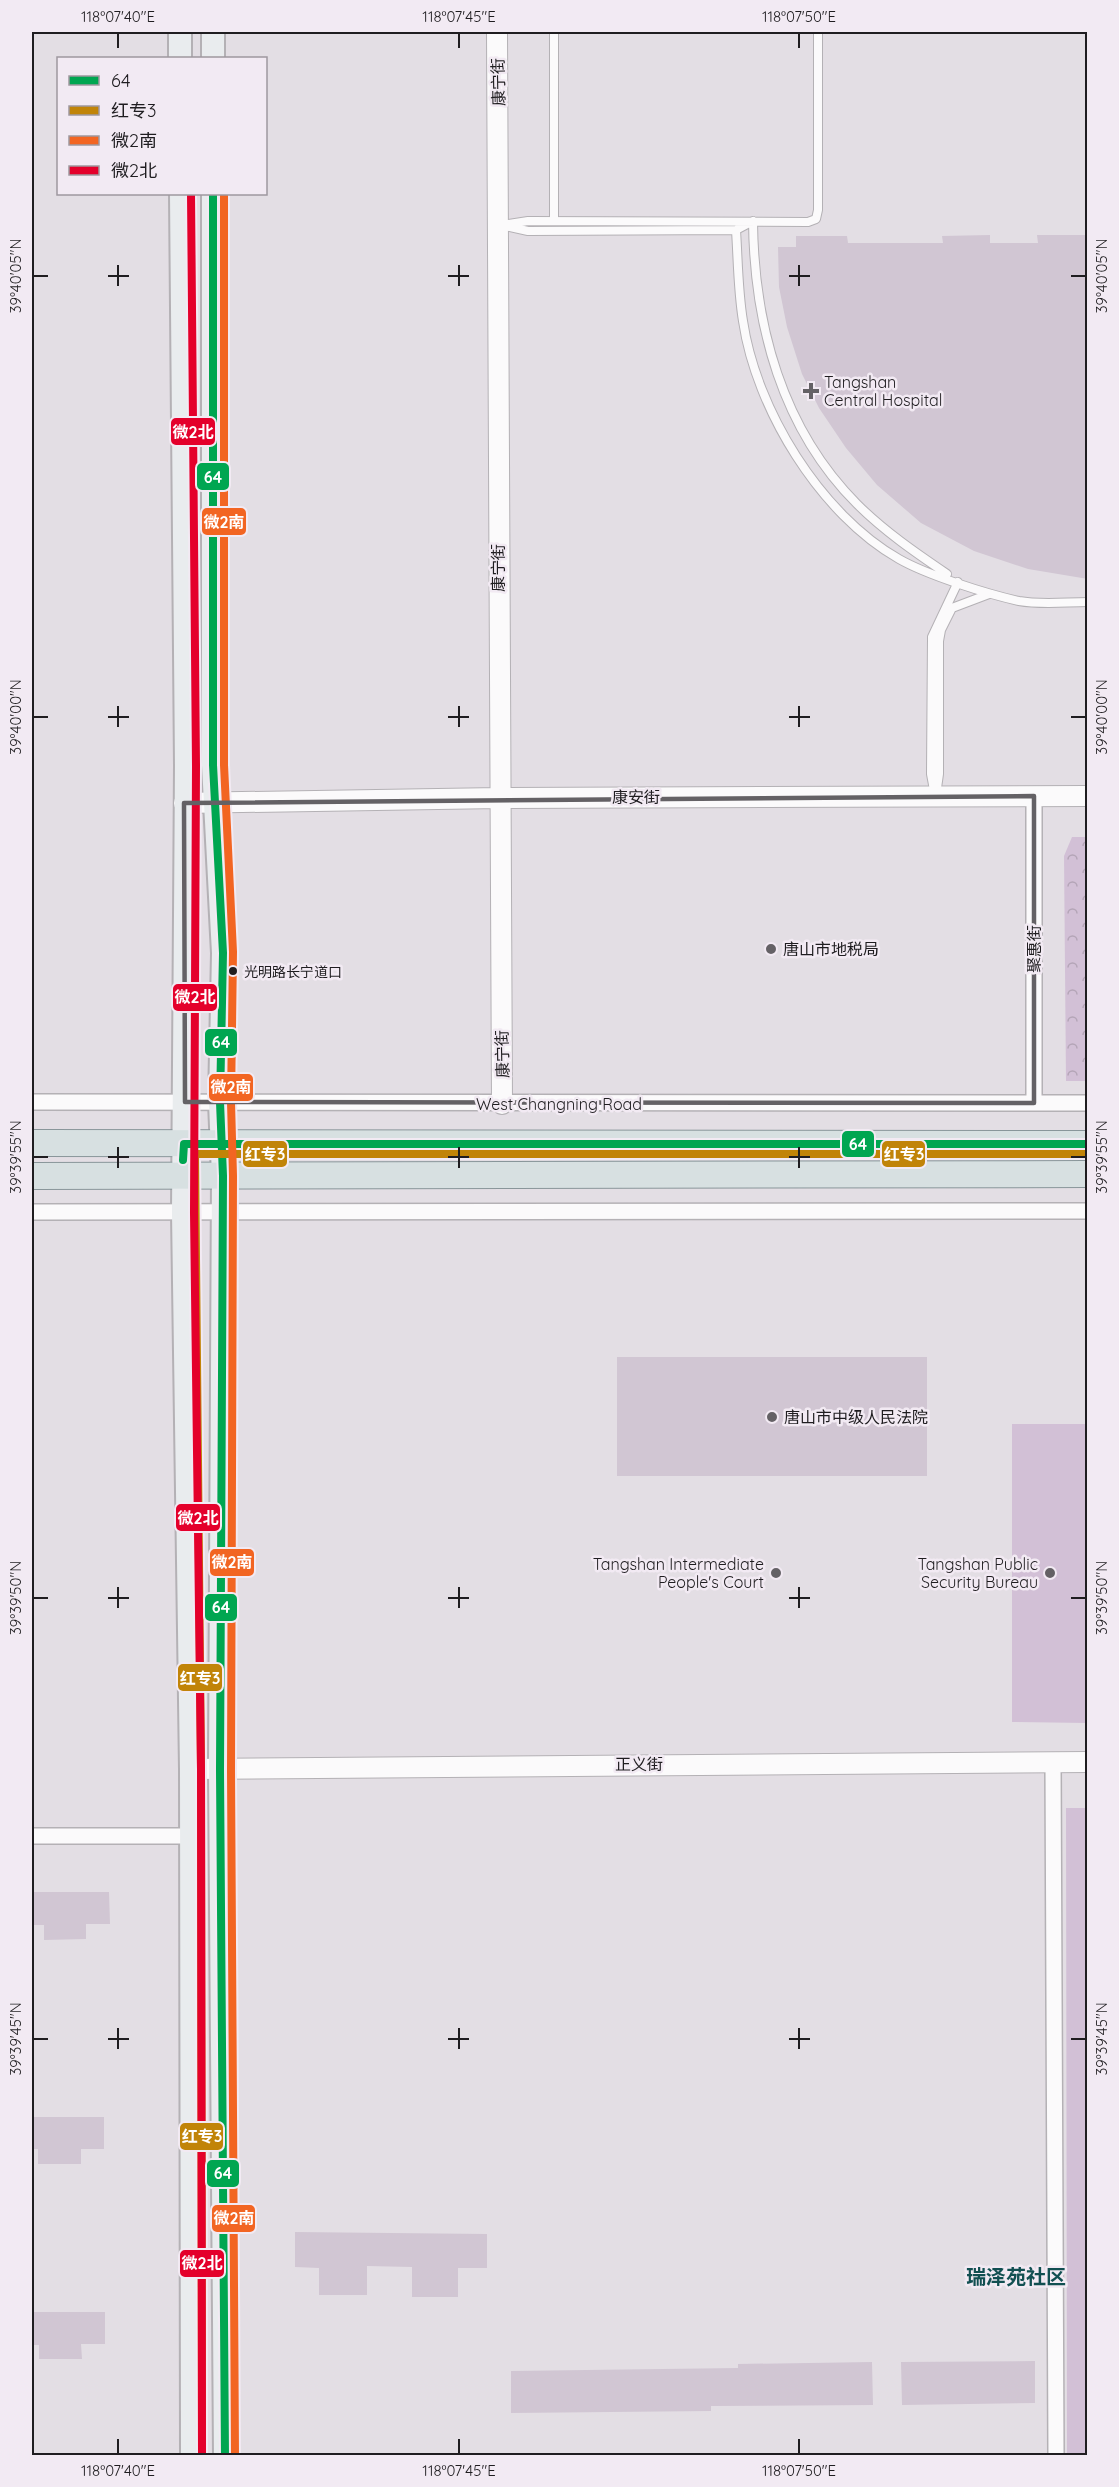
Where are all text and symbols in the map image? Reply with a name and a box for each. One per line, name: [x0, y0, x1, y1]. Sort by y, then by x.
text: 118°07'40"E: [81, 7, 155, 26]
text: 118°07'45"E: [422, 7, 496, 26]
text: 118°07'50"E: [762, 7, 836, 26]
legend: [57, 57, 267, 195]
street label: 康宁街: [488, 58, 508, 106]
text: 64: [111, 69, 130, 92]
text: 红专3: [111, 99, 156, 122]
text: 微2南: [111, 129, 157, 152]
text: 微2北: [111, 159, 157, 182]
text: 39°40'05"N: [6, 239, 25, 313]
text: 39°40'05"N: [1092, 239, 1111, 313]
place label: Tangshan Central Hospital: [824, 372, 942, 410]
marker: Tangshan Central Hospital: [802, 382, 820, 400]
line badge: 微2北: [170, 417, 216, 446]
text: 微2北: [172, 422, 214, 442]
line badge: 64: [196, 462, 230, 491]
text: 64: [204, 467, 223, 487]
line badge: 微2南: [201, 507, 247, 536]
text: 微2南: [203, 512, 245, 532]
street label: 康宁街: [488, 544, 508, 592]
text: 39°40'00"N: [6, 679, 25, 755]
text: 39°40'00"N: [1092, 679, 1111, 755]
street label: 康安街: [612, 787, 660, 807]
street label: 聚惠街: [1024, 925, 1044, 973]
place label: 唐山市地税局: [783, 939, 879, 959]
marker: 唐山市地税局: [764, 942, 778, 956]
place label: 光明路长宁道口: [244, 963, 342, 981]
marker: 光明路长宁道口: [227, 965, 239, 977]
line badge: 微2北: [172, 983, 218, 1012]
text: 微2北: [174, 987, 216, 1007]
line badge: 64: [204, 1028, 238, 1057]
street label: 康宁街: [492, 1030, 512, 1078]
text: 64: [212, 1032, 231, 1052]
line badge: 微2南: [208, 1073, 254, 1102]
text: 微2南: [210, 1077, 252, 1097]
street label: West Changning Road: [476, 1094, 642, 1114]
text: 39°39'55"N: [6, 1120, 25, 1194]
text: 39°39'55"N: [1092, 1120, 1111, 1194]
line badge: 64: [841, 1130, 875, 1158]
text: 64: [849, 1134, 868, 1154]
line badge: 红专3: [242, 1140, 288, 1168]
line badge: 红专3: [881, 1140, 926, 1168]
text: 红专3: [245, 1144, 285, 1164]
text: 红专3: [884, 1144, 924, 1164]
place label: 唐山市中级人民法院: [784, 1407, 928, 1427]
marker: 唐山市中级人民法院: [765, 1410, 779, 1424]
line badge: 微2北: [175, 1503, 221, 1532]
text: 微2北: [177, 1508, 219, 1528]
line badge: 微2南: [209, 1548, 255, 1577]
text: 微2南: [211, 1552, 253, 1572]
place label: Tangshan Intermediate People's Court: [593, 1554, 764, 1592]
place label: Tangshan Public Security Bureau: [918, 1554, 1038, 1592]
text: 39°39'50"N: [6, 1561, 25, 1635]
text: 39°39'50"N: [1092, 1561, 1111, 1635]
marker: Tangshan Intermediate People's Court: [769, 1566, 783, 1580]
marker: Tangshan Public Security Bureau: [1043, 1566, 1057, 1580]
line badge: 64: [204, 1593, 238, 1622]
text: 64: [212, 1597, 231, 1617]
line badge: 红专3: [177, 1663, 223, 1692]
text: 红专3: [180, 1668, 220, 1688]
street label: 正义街: [615, 1754, 663, 1774]
text: 39°39'45"N: [6, 2002, 25, 2076]
text: 39°39'45"N: [1092, 2002, 1111, 2076]
line badge: 红专3: [179, 2122, 224, 2151]
text: 红专3: [182, 2126, 222, 2146]
line badge: 64: [206, 2159, 240, 2188]
text: 64: [214, 2163, 233, 2183]
line badge: 微2南: [211, 2204, 256, 2233]
text: 微2南: [213, 2208, 255, 2228]
line badge: 微2北: [179, 2249, 225, 2278]
text: 微2北: [181, 2253, 223, 2273]
district label: 瑞泽苑社区: [966, 2264, 1066, 2289]
text: 118°07'40"E: [81, 2461, 155, 2480]
text: 118°07'45"E: [422, 2461, 496, 2480]
text: 118°07'50"E: [762, 2461, 836, 2480]

